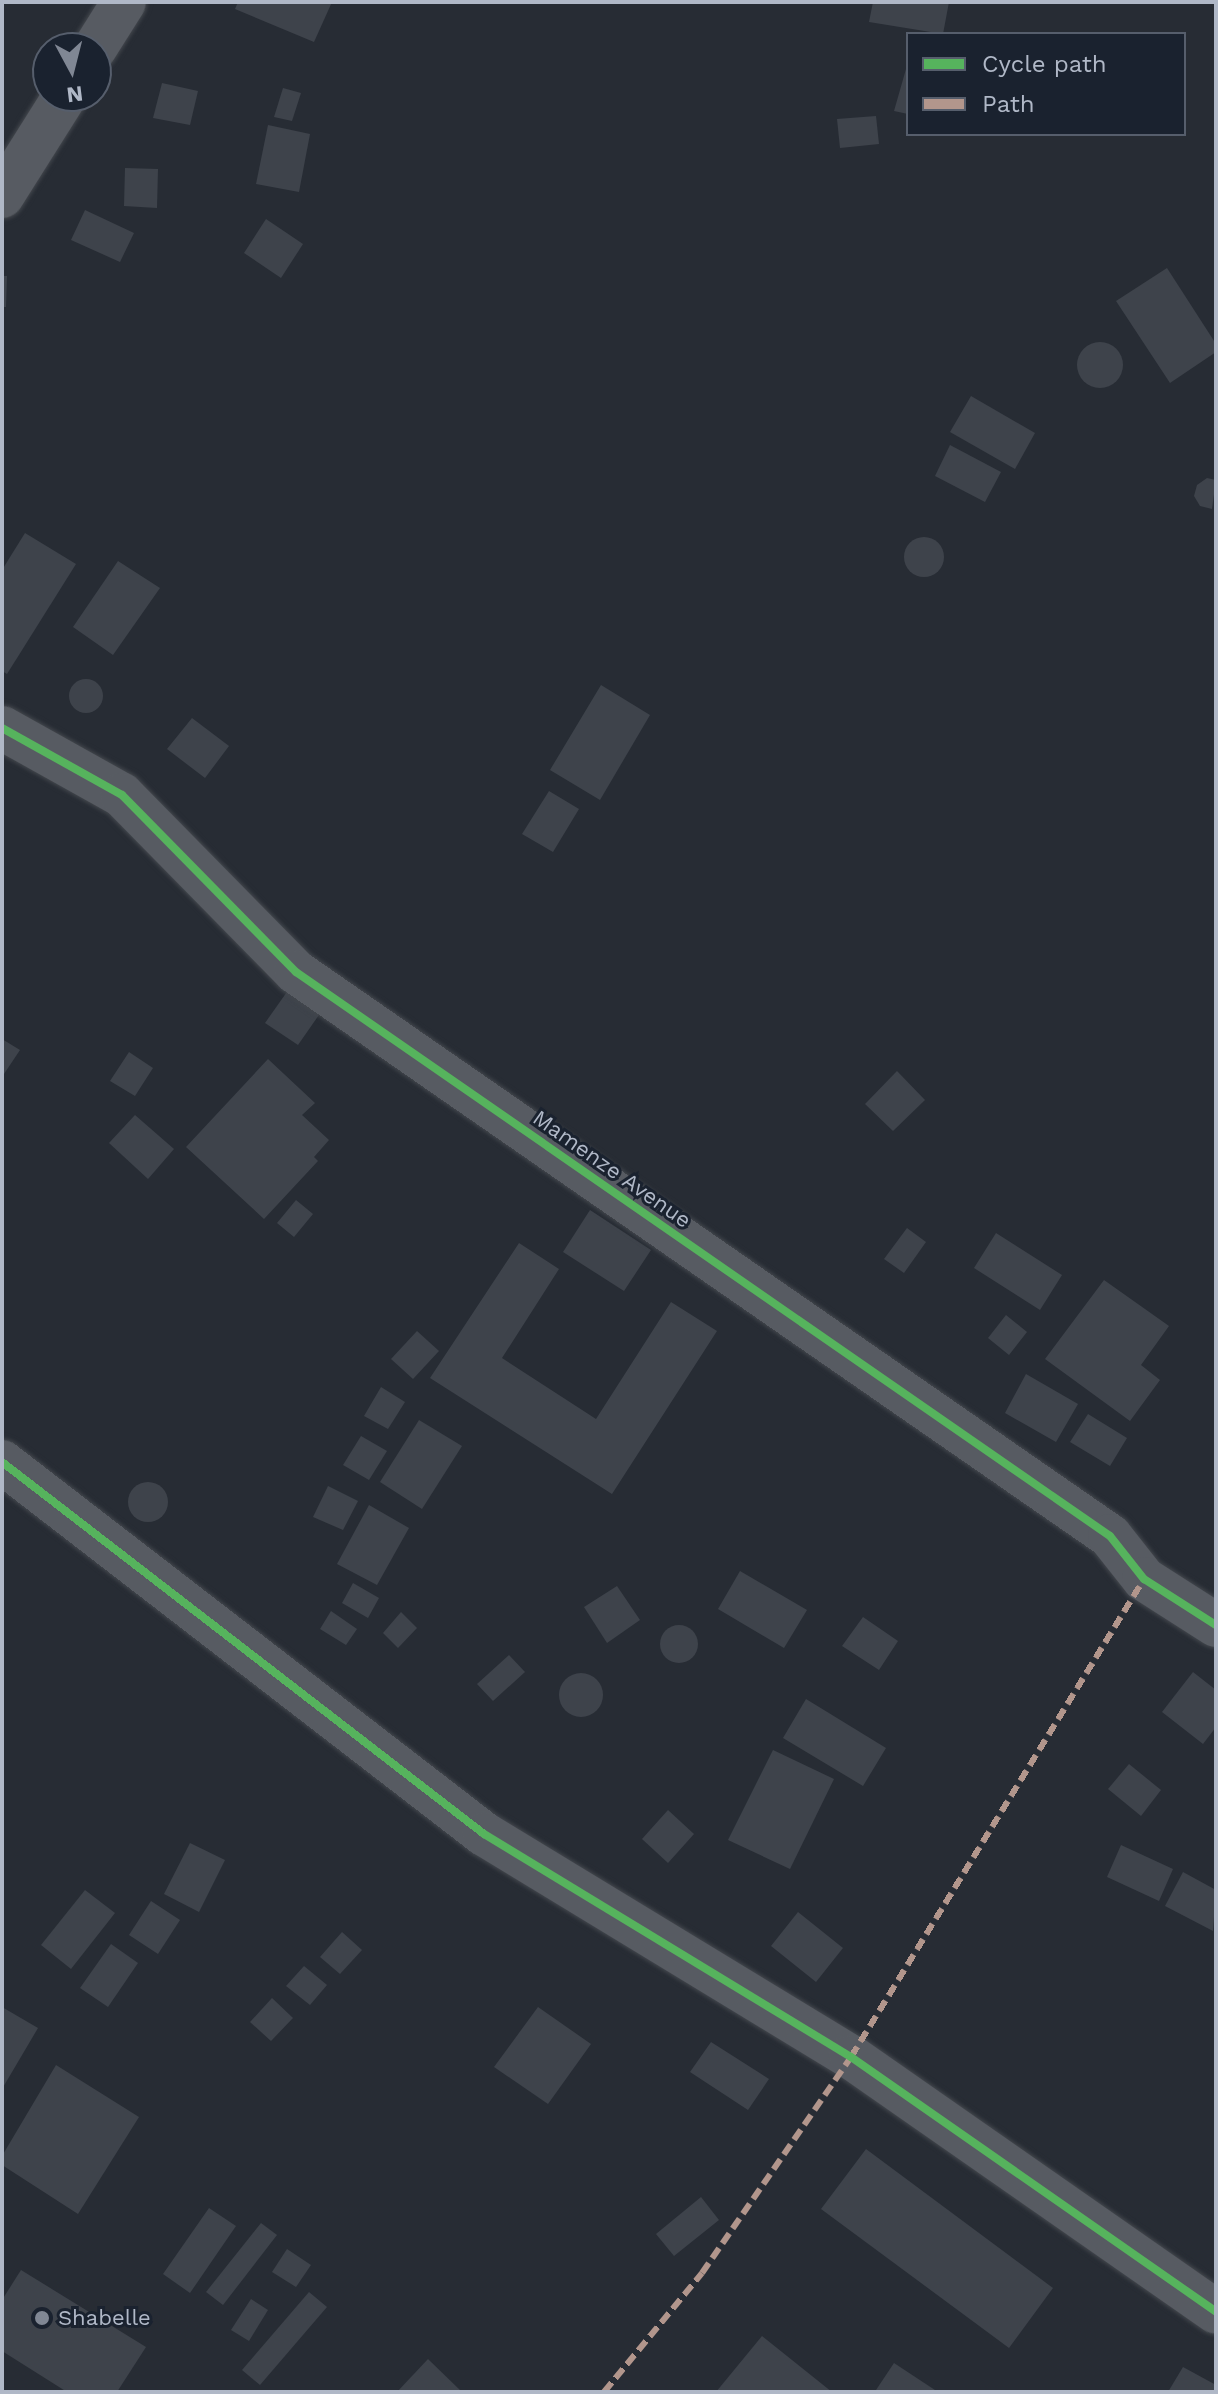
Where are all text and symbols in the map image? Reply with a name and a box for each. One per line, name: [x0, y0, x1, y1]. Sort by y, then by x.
north arrow: [32, 32, 112, 112]
legend: [906, 32, 1186, 136]
text: Cycle path: [982, 50, 1107, 78]
text: N: [65, 81, 84, 108]
text: Path: [982, 90, 1035, 118]
street label: Mamenze Avenue: [527, 1104, 697, 1234]
place label: Shabelle: [58, 2305, 151, 2331]
marker: Shabelle: [33, 2309, 51, 2327]

